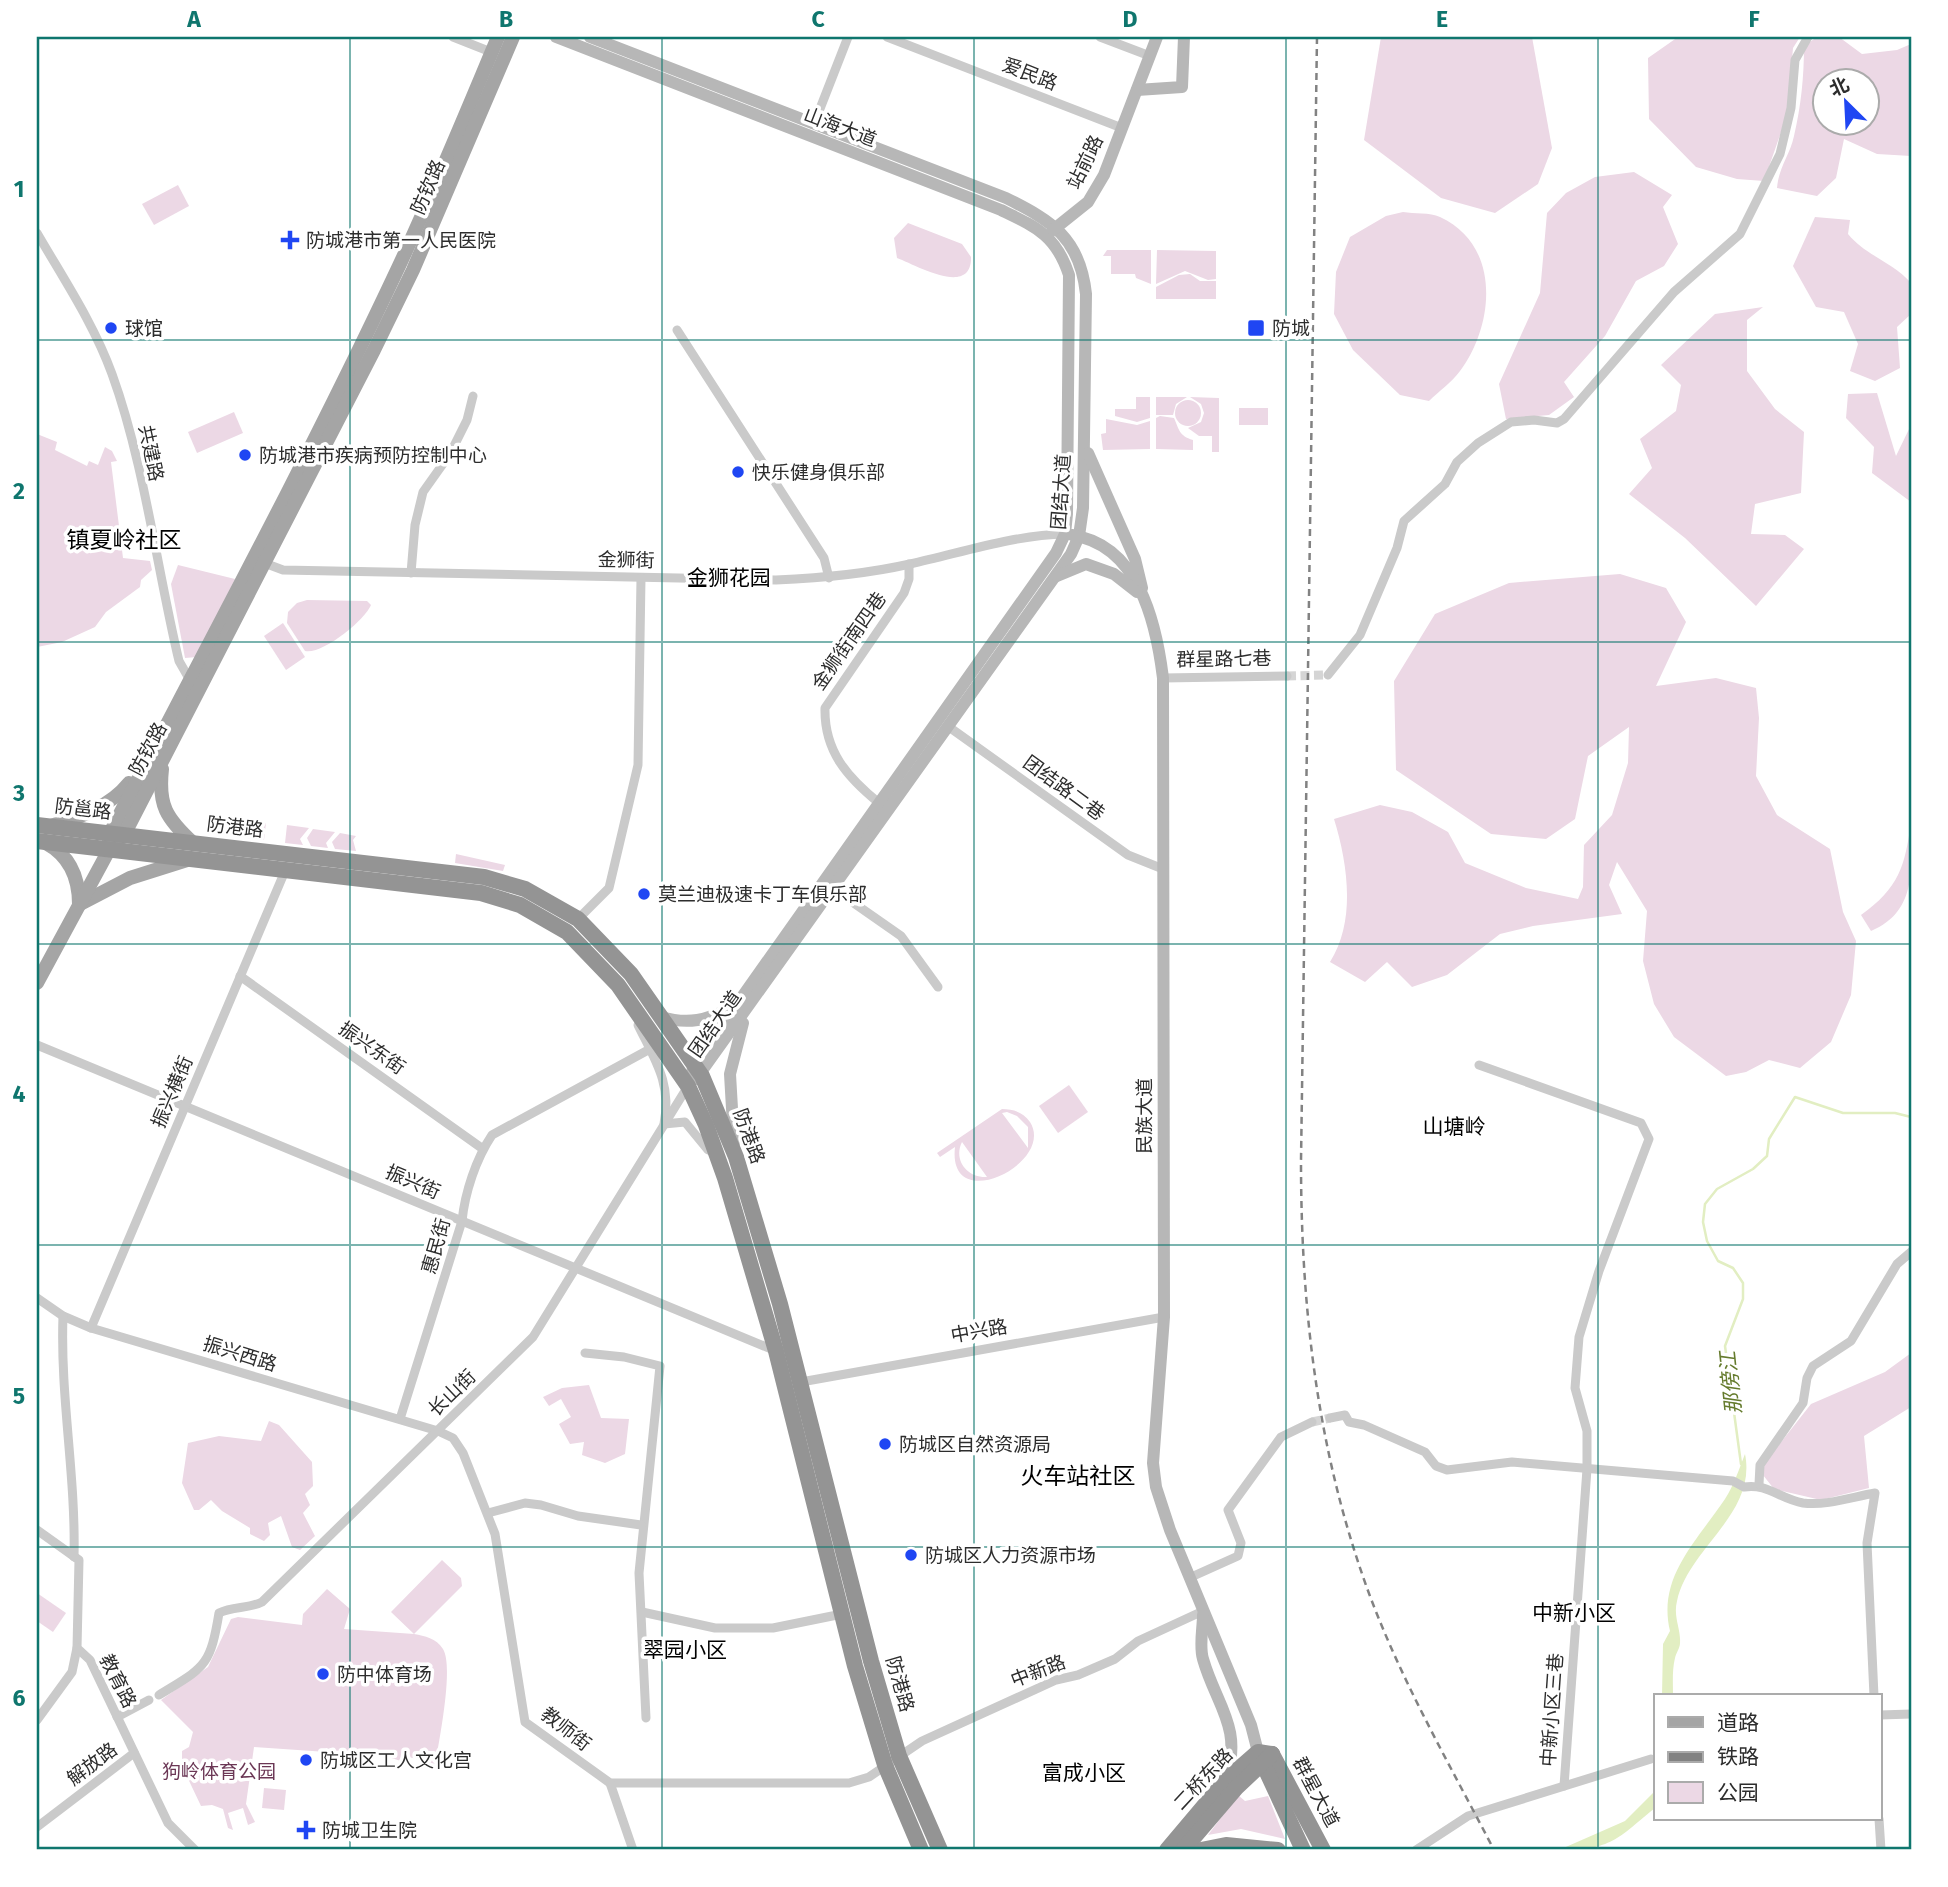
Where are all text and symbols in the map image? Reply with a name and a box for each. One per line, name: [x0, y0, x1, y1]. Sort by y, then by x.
text: A: [186, 5, 201, 33]
text: B: [499, 5, 513, 33]
text: C: [811, 5, 825, 33]
text: D: [1123, 5, 1138, 33]
text: E: [1436, 5, 1448, 33]
text: F: [1748, 5, 1760, 33]
street label: 爱民路: [999, 53, 1061, 95]
north arrow: [1812, 66, 1882, 136]
text: 北: [1826, 73, 1853, 101]
street label: 山海大道: [800, 103, 880, 151]
street label: 站前路: [1062, 131, 1108, 193]
street label: 防钦路: [406, 156, 450, 218]
text: 1: [14, 175, 24, 203]
place label: 防城港市第一人民医院: [306, 229, 496, 252]
marker: 防城港市第一人民医院: [280, 230, 300, 250]
place label: 球馆: [125, 317, 163, 340]
place label: 防城: [1272, 317, 1310, 340]
marker: 防城: [1246, 318, 1266, 338]
marker: 球馆: [103, 320, 119, 336]
street label: 共建路: [134, 423, 168, 483]
place label: 防城港市疾病预防控制中心: [259, 444, 487, 467]
marker: 防城港市疾病预防控制中心: [237, 447, 253, 463]
street label: 团结大道: [1047, 453, 1075, 531]
place label: 快乐健身俱乐部: [752, 461, 885, 484]
marker: 快乐健身俱乐部: [730, 464, 746, 480]
text: 2: [13, 477, 25, 505]
district label: 镇夏岭社区: [67, 526, 182, 554]
street label: 金狮街: [597, 548, 655, 572]
district label: 金狮花园: [687, 565, 771, 591]
street label: 金狮街南四巷: [807, 588, 891, 694]
street label: 群星路七巷: [1176, 647, 1272, 671]
street label: 防钦路: [124, 718, 172, 780]
street label: 团结路二巷: [1019, 751, 1109, 825]
text: 3: [12, 779, 25, 807]
street label: 防邕路: [53, 794, 113, 824]
street label: 防港路: [205, 812, 265, 842]
place label: 莫兰迪极速卡丁车俱乐部: [658, 883, 867, 906]
marker: 莫兰迪极速卡丁车俱乐部: [636, 886, 652, 902]
street label: 团结大道: [684, 986, 746, 1062]
street label: 振兴东街: [334, 1017, 410, 1079]
street label: 振兴横街: [147, 1053, 197, 1131]
street label: 民族大道: [1133, 1078, 1156, 1154]
text: 4: [13, 1080, 26, 1108]
street label: 防港路: [728, 1105, 770, 1167]
district label: 山塘岭: [1423, 1114, 1486, 1140]
street label: 振兴街: [382, 1160, 444, 1204]
street label: 惠民街: [417, 1215, 455, 1277]
street label: 中兴路: [949, 1315, 1009, 1347]
street label: 振兴西路: [200, 1332, 280, 1376]
water label: 那傍江: [1715, 1348, 1747, 1416]
street label: 长山街: [424, 1365, 480, 1421]
text: 5: [13, 1382, 25, 1410]
place label: 防城区自然资源局: [899, 1433, 1051, 1456]
marker: 防城区自然资源局: [877, 1436, 893, 1452]
district label: 火车站社区: [1021, 1462, 1136, 1490]
place label: 防城区人力资源市场: [925, 1544, 1096, 1567]
marker: 防城区人力资源市场: [903, 1547, 919, 1563]
district label: 中新小区: [1532, 1600, 1616, 1626]
district label: 翠园小区: [643, 1637, 727, 1663]
street label: 教育路: [95, 1650, 141, 1712]
street label: 中新路: [1007, 1650, 1069, 1692]
street label: 中新小区三巷: [1537, 1652, 1567, 1768]
street label: 防港路: [881, 1653, 919, 1715]
place label: 防中体育场: [337, 1663, 432, 1686]
marker: 防中体育场: [315, 1666, 331, 1682]
text: 6: [13, 1684, 26, 1712]
legend: [1654, 1694, 1882, 1820]
street label: 教师街: [536, 1702, 596, 1756]
text: 道路: [1717, 1710, 1759, 1736]
street label: 解放路: [62, 1738, 122, 1790]
street label: 二桥东路: [1169, 1743, 1237, 1815]
text: 铁路: [1717, 1744, 1759, 1770]
place label: 防城区工人文化宫: [320, 1749, 472, 1772]
marker: 防城区工人文化宫: [298, 1752, 314, 1768]
street label: 群星大道: [1288, 1753, 1344, 1831]
park label: 狗岭体育公园: [162, 1760, 276, 1783]
district label: 富成小区: [1042, 1760, 1126, 1786]
text: 公园: [1717, 1780, 1759, 1806]
place label: 防城卫生院: [322, 1819, 417, 1842]
marker: 防城卫生院: [296, 1820, 316, 1840]

